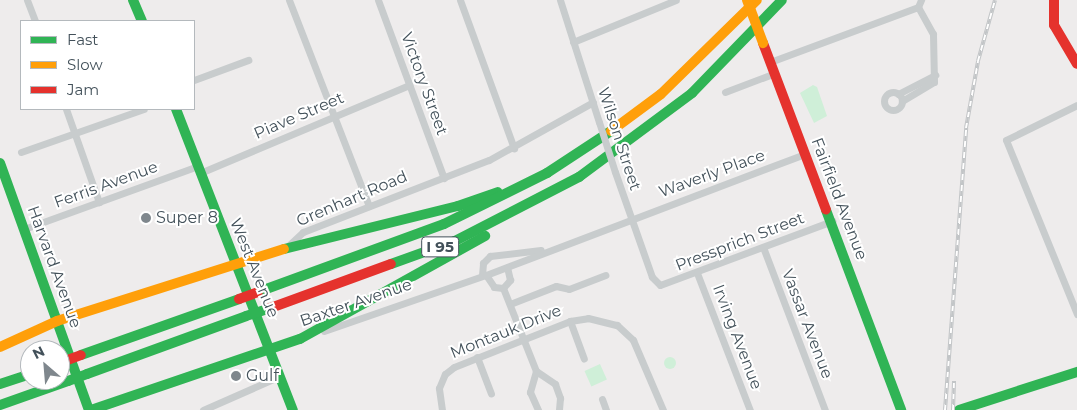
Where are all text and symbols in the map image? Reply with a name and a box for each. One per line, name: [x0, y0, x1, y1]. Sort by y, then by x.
legend: [20, 20, 195, 110]
text: Fast: [67, 30, 98, 49]
street label: Victory Street: [396, 30, 452, 138]
text: Slow: [67, 55, 103, 74]
text: Jam: [67, 80, 99, 99]
street label: Wilson Street: [593, 85, 645, 193]
street label: Piave Street: [251, 88, 347, 144]
street label: Fairfield Avenue: [807, 135, 871, 263]
street label: Waverly Place: [656, 146, 768, 202]
street label: Ferris Avenue: [52, 157, 160, 213]
street label: Grenhart Road: [294, 167, 410, 231]
street label: Harvard Avenue: [23, 203, 85, 331]
place label: Super 8: [156, 208, 218, 228]
street label: Pressprich Street: [673, 209, 807, 275]
marker: Super 8: [140, 212, 152, 224]
street label: West Avenue: [225, 216, 283, 320]
road number: I 95: [420, 234, 460, 260]
street label: Vassar Avenue: [777, 267, 837, 381]
street label: Baxter Avenue: [298, 275, 414, 331]
street label: Irving Avenue: [708, 282, 766, 392]
street label: Montauk Drive: [448, 301, 564, 363]
north arrow: [20, 340, 70, 390]
text: N: [30, 342, 48, 363]
place label: Gulf: [246, 366, 279, 386]
marker: Gulf: [230, 370, 242, 382]

